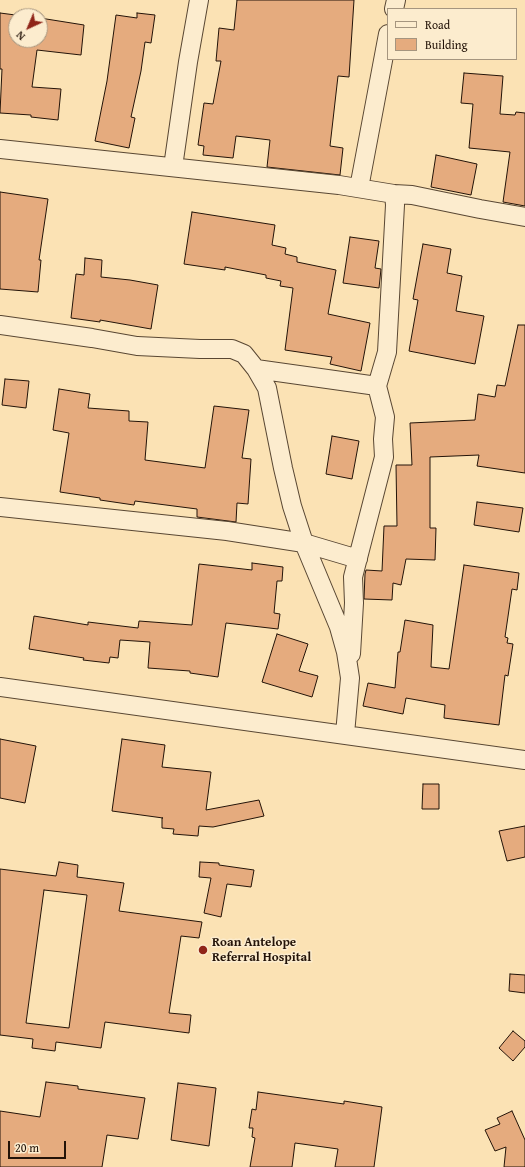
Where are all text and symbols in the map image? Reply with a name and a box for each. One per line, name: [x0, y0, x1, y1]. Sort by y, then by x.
north arrow: [8, 8, 48, 48]
legend: [387, 8, 517, 60]
text: Road: [425, 16, 450, 33]
text: N: [12, 28, 29, 44]
text: Building: [425, 36, 468, 53]
place label: Roan Antelope Referral Hospital: [212, 935, 311, 966]
marker: Roan Antelope Referral Hospital: [197, 944, 209, 956]
scale bar: [10, 1133, 68, 1159]
text: 20 m: [15, 1139, 39, 1156]

